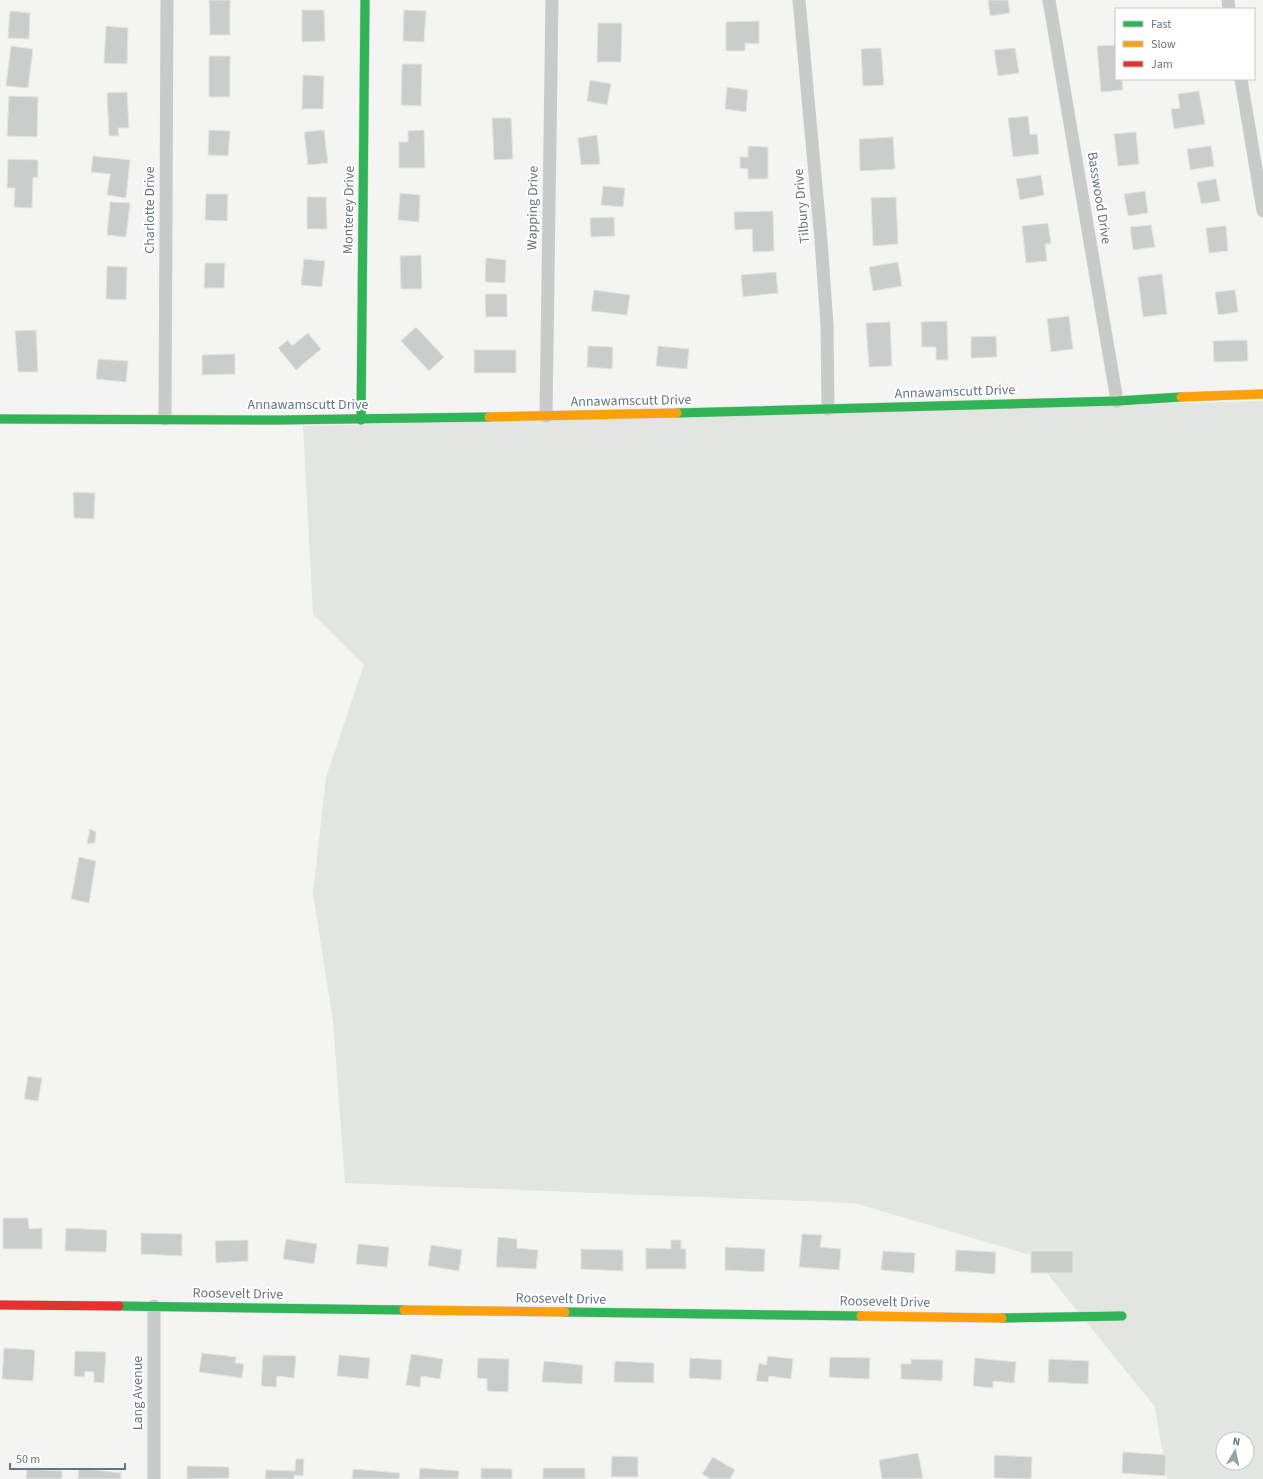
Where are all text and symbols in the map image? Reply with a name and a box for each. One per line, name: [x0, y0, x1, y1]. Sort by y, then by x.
legend: [1115, 8, 1255, 80]
text: Fast: [1151, 16, 1171, 33]
text: Slow: [1151, 36, 1176, 53]
text: Jam: [1151, 56, 1173, 73]
street label: Basswood Drive: [1082, 150, 1116, 246]
street label: Wapping Drive: [522, 165, 544, 251]
street label: Charlotte Drive: [140, 166, 160, 254]
street label: Monterey Drive: [338, 166, 360, 254]
street label: Tilbury Drive: [789, 168, 815, 244]
street label: Annawamscutt Drive: [894, 380, 1016, 404]
street label: Annawamscutt Drive: [570, 390, 692, 412]
street label: Annawamscutt Drive: [248, 395, 368, 415]
street label: Roosevelt Drive: [192, 1283, 284, 1305]
street label: Roosevelt Drive: [515, 1288, 607, 1310]
street label: Roosevelt Drive: [839, 1291, 931, 1313]
street label: Lang Avenue: [128, 1356, 148, 1430]
north arrow: [1215, 1431, 1255, 1471]
text: N: [1232, 1434, 1241, 1450]
scale bar: [10, 1445, 125, 1471]
text: 50 m: [16, 1451, 40, 1468]

